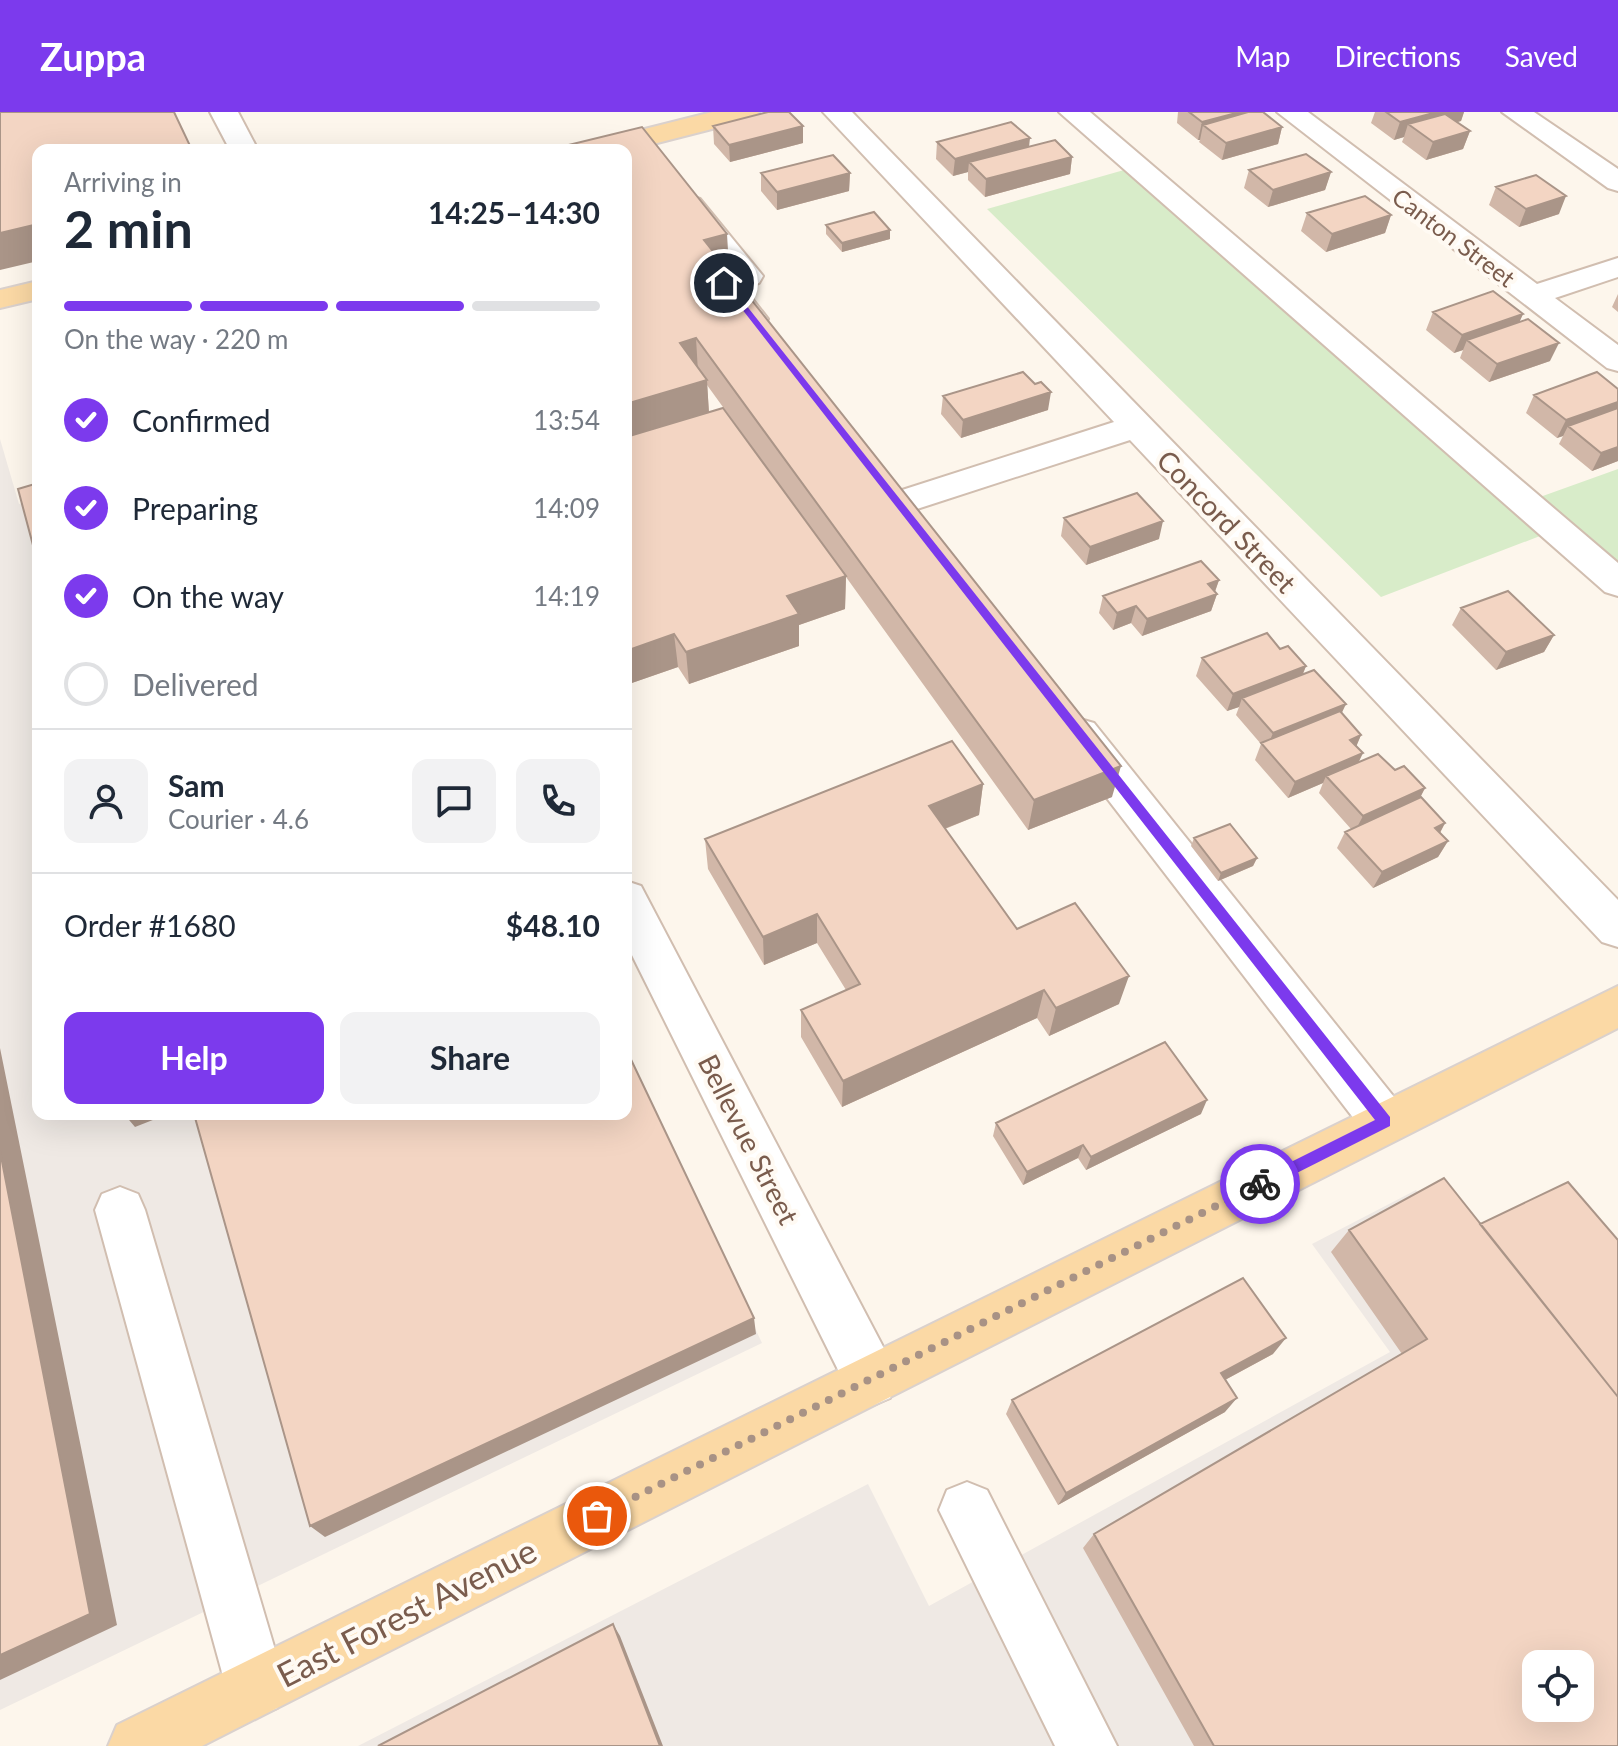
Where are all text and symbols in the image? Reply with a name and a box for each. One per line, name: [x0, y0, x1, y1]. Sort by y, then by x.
text: Zuppa: [40, 33, 146, 79]
text: Map: [1235, 39, 1290, 73]
text: Directions: [1334, 39, 1461, 73]
text: Saved: [1505, 39, 1578, 73]
text: Arriving in: [64, 166, 182, 198]
street label: Canton Street: [1387, 181, 1521, 293]
text: 14:25–14:30: [428, 194, 600, 230]
text: 2 min: [64, 197, 193, 259]
pin: [690, 249, 758, 317]
icon: home: [702, 261, 746, 305]
text: On the way · 220 m: [64, 323, 288, 355]
icon: check: [64, 398, 108, 442]
text: Confirmed: [132, 402, 271, 438]
text: 13:54: [533, 404, 600, 436]
street label: Concord Street: [1150, 443, 1304, 599]
icon: check: [64, 486, 108, 530]
text: Preparing: [132, 490, 258, 526]
text: 14:09: [533, 492, 600, 524]
icon: check: [64, 574, 108, 618]
text: On the way: [132, 578, 284, 614]
text: 14:19: [533, 580, 600, 612]
text: Delivered: [132, 666, 259, 702]
button: person: [64, 759, 148, 843]
button: chat: [412, 759, 496, 843]
button: phone: [516, 759, 600, 843]
text: Sam: [168, 767, 225, 803]
text: Courier · 4.6: [168, 803, 309, 835]
text: Order #1680: [64, 907, 236, 943]
text: $48.10: [506, 907, 600, 943]
button: Help: [64, 1012, 324, 1104]
button: Share: [340, 1012, 600, 1104]
street label: Bellevue Street: [692, 1048, 806, 1230]
courier: [1220, 1144, 1300, 1224]
icon: bike: [1238, 1162, 1282, 1206]
pin: [563, 1482, 631, 1550]
icon: bag: [575, 1494, 619, 1538]
street label: East Forest Avenue: [269, 1529, 543, 1695]
map controls: [1522, 1650, 1594, 1722]
button: locate: [1522, 1650, 1594, 1722]

